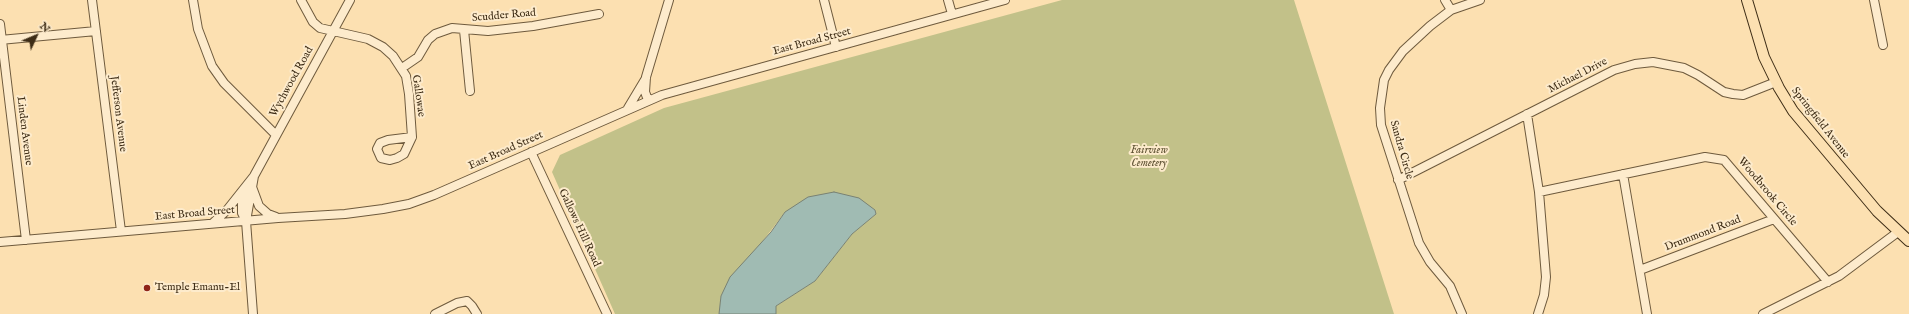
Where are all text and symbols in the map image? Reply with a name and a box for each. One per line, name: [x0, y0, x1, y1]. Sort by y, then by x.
street label: Scudder Road: [471, 7, 537, 25]
north arrow: [16, 16, 56, 56]
text: N: [36, 19, 53, 36]
street label: East Broad Street: [772, 25, 852, 59]
street label: Wychwood Road: [267, 45, 317, 119]
street label: Michael Drive: [1546, 55, 1610, 97]
street label: Gallowae: [409, 74, 427, 118]
street label: Jefferson Avenue: [107, 75, 129, 153]
street label: Springfield Avenue: [1788, 85, 1852, 161]
street label: Linden Avenue: [13, 96, 35, 166]
street label: Sandra Circle: [1386, 119, 1416, 181]
street label: East Broad Street: [467, 129, 545, 173]
park label: Fairview Cemetery: [1130, 144, 1168, 170]
street label: Woodbrook Circle: [1735, 155, 1799, 229]
street label: Gallows Hill Road: [555, 187, 603, 269]
street label: East Broad Street: [155, 204, 235, 224]
street label: Drummond Road: [1663, 213, 1743, 255]
place label: Temple Emanu-El: [155, 281, 240, 295]
marker: Temple Emanu-El: [142, 283, 152, 293]

